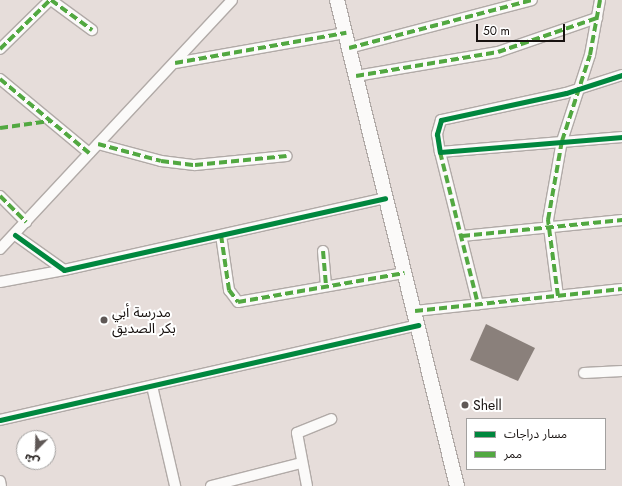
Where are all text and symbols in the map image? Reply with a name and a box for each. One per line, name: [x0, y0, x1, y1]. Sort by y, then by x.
scale bar: [478, 16, 567, 42]
text: 50 m: [483, 22, 510, 40]
place label: مدرسة أبي بكر الصديق: [112, 304, 176, 336]
marker: مدرسة أبي بكر الصديق: [99, 315, 109, 325]
place label: Shell: [473, 397, 502, 413]
marker: Shell: [460, 400, 470, 410]
legend: [466, 418, 606, 470]
text: مسار دراجات: [504, 425, 567, 443]
north arrow: [16, 430, 56, 470]
text: ممر: [504, 445, 522, 463]
text: ش: [22, 450, 42, 470]

